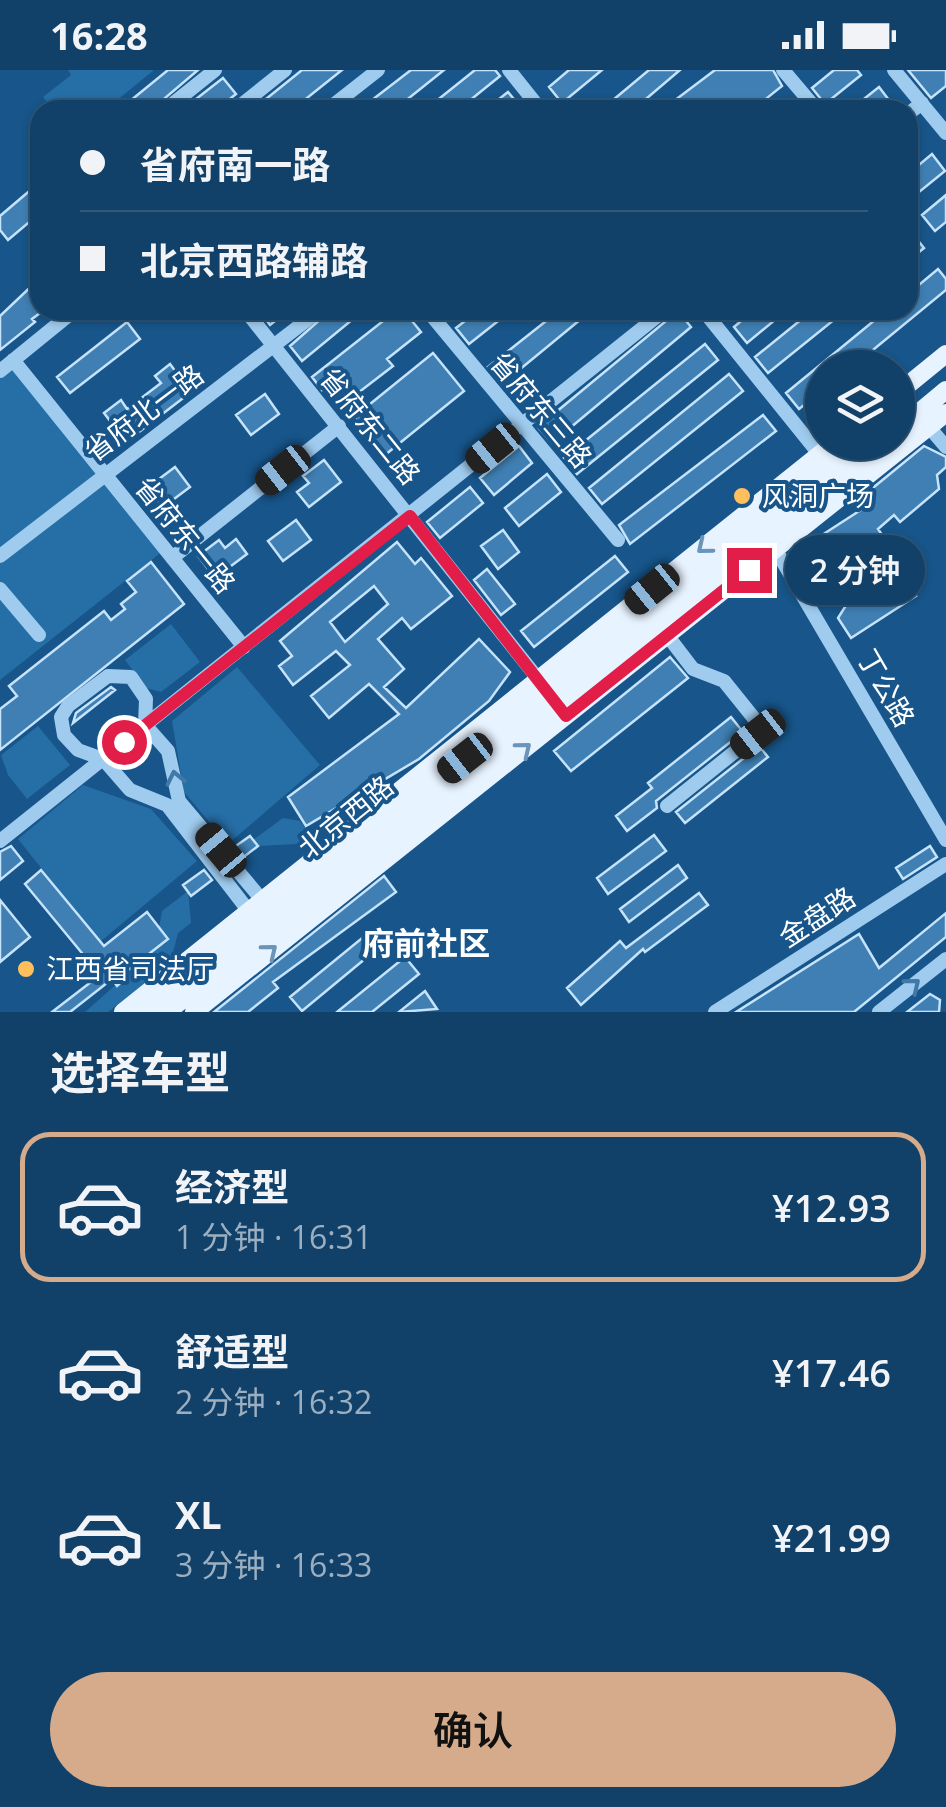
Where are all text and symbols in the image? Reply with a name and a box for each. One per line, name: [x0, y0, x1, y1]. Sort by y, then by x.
text: 16:28: [50, 9, 148, 61]
text: 省府南一路: [140, 138, 330, 190]
text: 北京西路辅路: [140, 234, 368, 286]
street label: 省府东三路: [482, 344, 601, 475]
map controls: [805, 350, 915, 460]
button: layers: [805, 350, 915, 460]
street label: 省府北一路: [76, 355, 211, 470]
street label: 省府东二路: [312, 359, 430, 492]
car: [460, 417, 526, 479]
car: [250, 440, 316, 500]
street label: 省府东一路: [127, 468, 245, 601]
place label: 风洞广场: [762, 476, 874, 514]
marker: 风洞广场: [731, 485, 753, 507]
one-way arrow: [697, 535, 715, 553]
callout: 2 分钟: [784, 535, 924, 605]
route end: [727, 548, 772, 593]
text: 2 分钟: [810, 548, 900, 591]
car: [619, 558, 685, 620]
street label: 丁公路: [849, 642, 924, 733]
car: [725, 704, 791, 764]
route start: [102, 720, 147, 765]
car: [432, 728, 498, 788]
one-way arrow: [513, 743, 531, 761]
street label: 北京西路: [290, 766, 401, 866]
one-way arrow: [165, 770, 186, 787]
car: [190, 817, 252, 883]
street label: 金盘路: [771, 877, 862, 955]
district label: 府前社区: [362, 921, 490, 964]
one-way arrow: [258, 945, 276, 963]
place label: 江西省司法厅: [46, 949, 214, 987]
marker: 江西省司法厅: [15, 958, 37, 980]
one-way arrow: [901, 979, 919, 997]
text: 选择车型: [50, 1041, 230, 1102]
text: 经济型: [175, 1160, 289, 1212]
icon: car: [55, 1162, 145, 1252]
text: ¥12.93: [772, 1181, 891, 1233]
text: 1 分钟 · 16:31: [175, 1215, 372, 1258]
text: 舒适型: [175, 1325, 289, 1377]
icon: car: [55, 1327, 145, 1417]
text: ¥17.46: [772, 1346, 891, 1398]
text: 2 分钟 · 16:32: [175, 1380, 372, 1423]
text: XL: [175, 1488, 222, 1540]
icon: car: [55, 1492, 145, 1582]
text: ¥21.99: [772, 1511, 891, 1563]
text: 3 分钟 · 16:33: [175, 1543, 372, 1586]
button: 确认: [50, 1672, 896, 1787]

